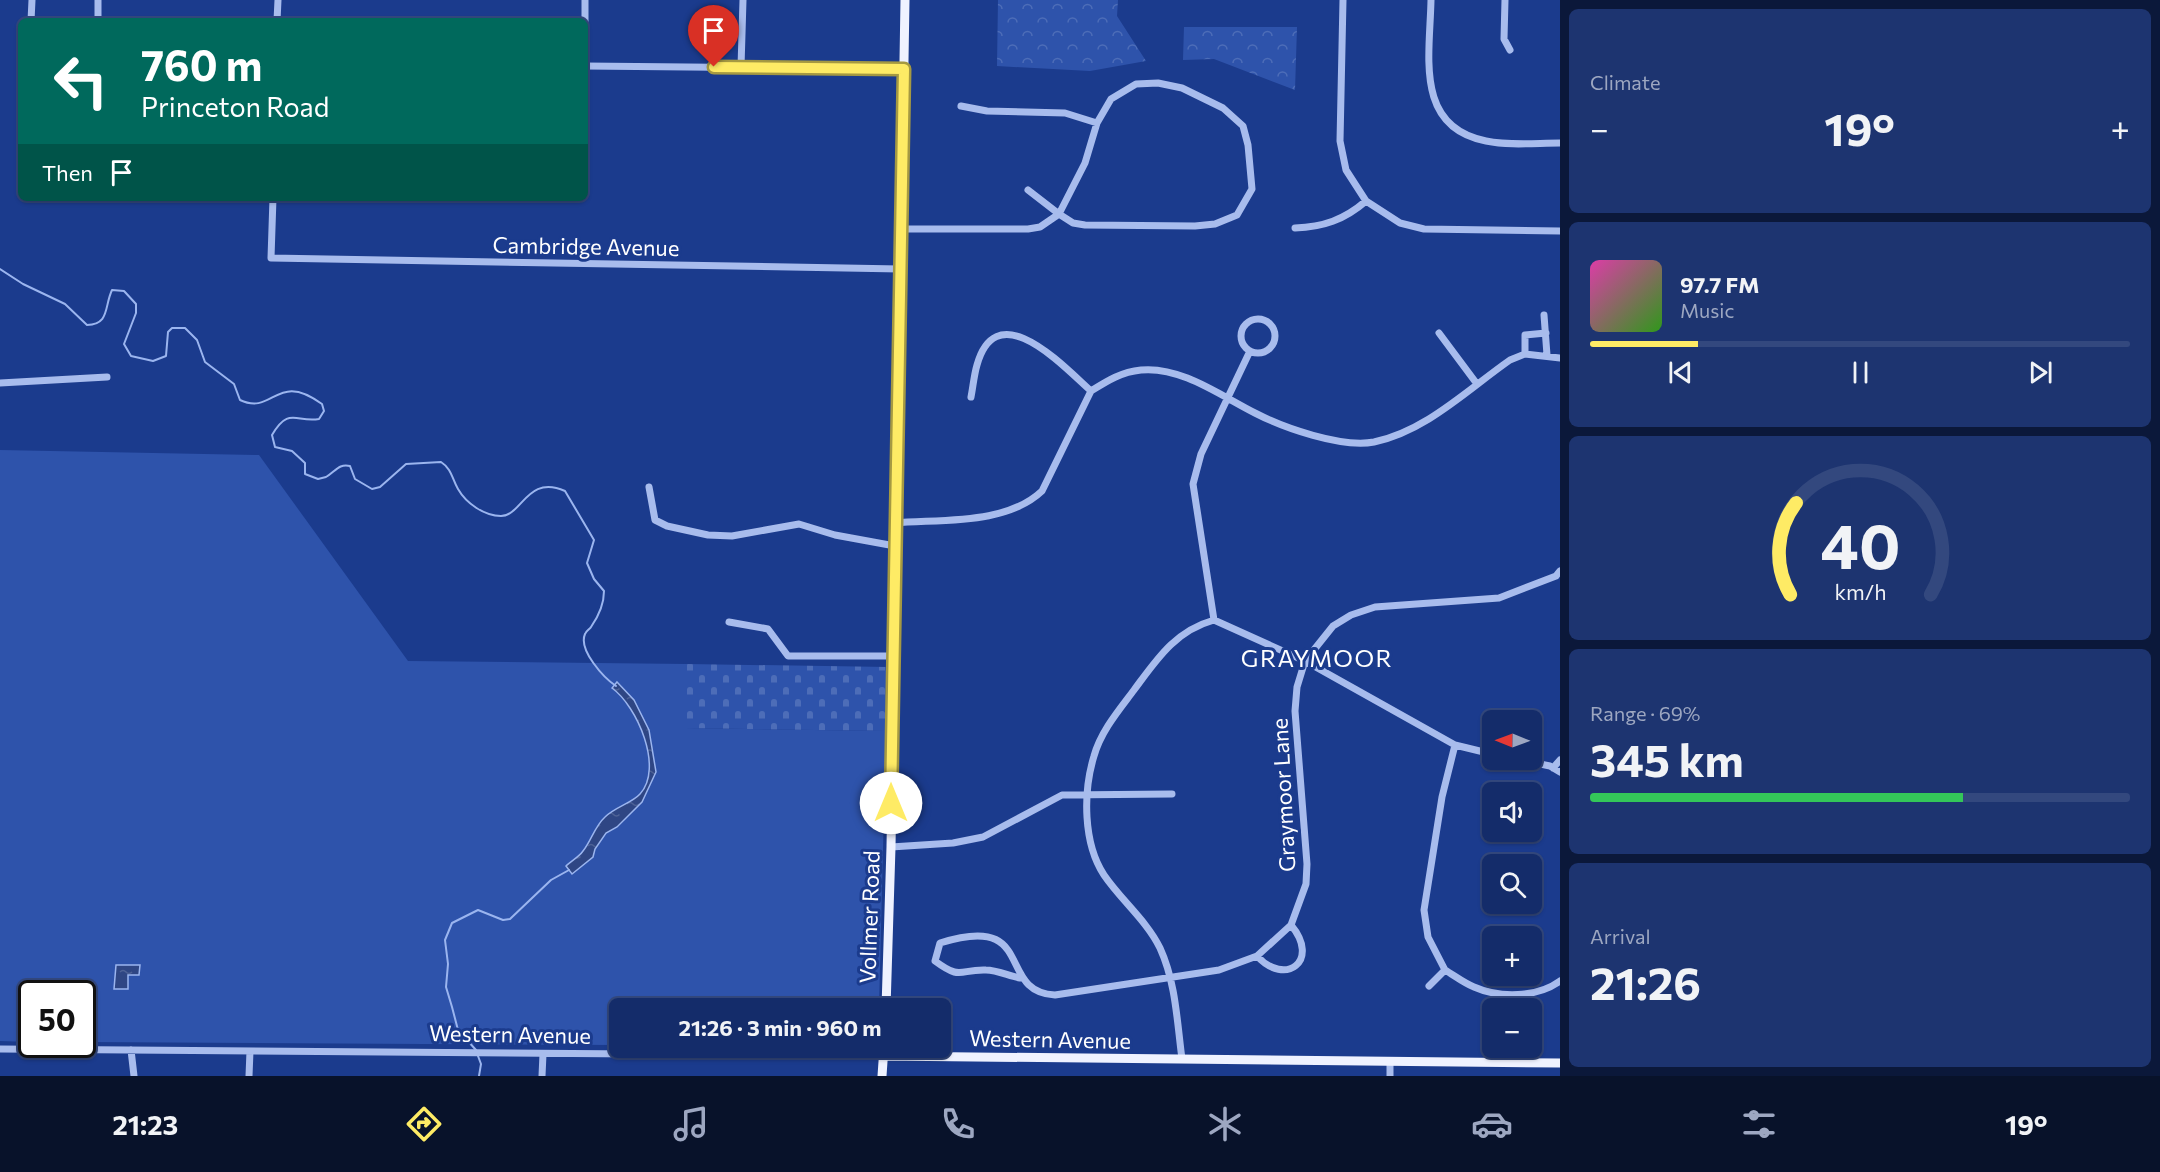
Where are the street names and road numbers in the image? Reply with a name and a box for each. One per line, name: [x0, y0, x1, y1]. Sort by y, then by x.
street label: Cambridge Avenue: [492, 231, 680, 261]
street label: Graymoor Lane: [1265, 717, 1301, 873]
street label: Vollmer Road: [853, 850, 885, 984]
street label: Western Avenue: [429, 1019, 591, 1049]
street label: Western Avenue: [969, 1024, 1131, 1054]

